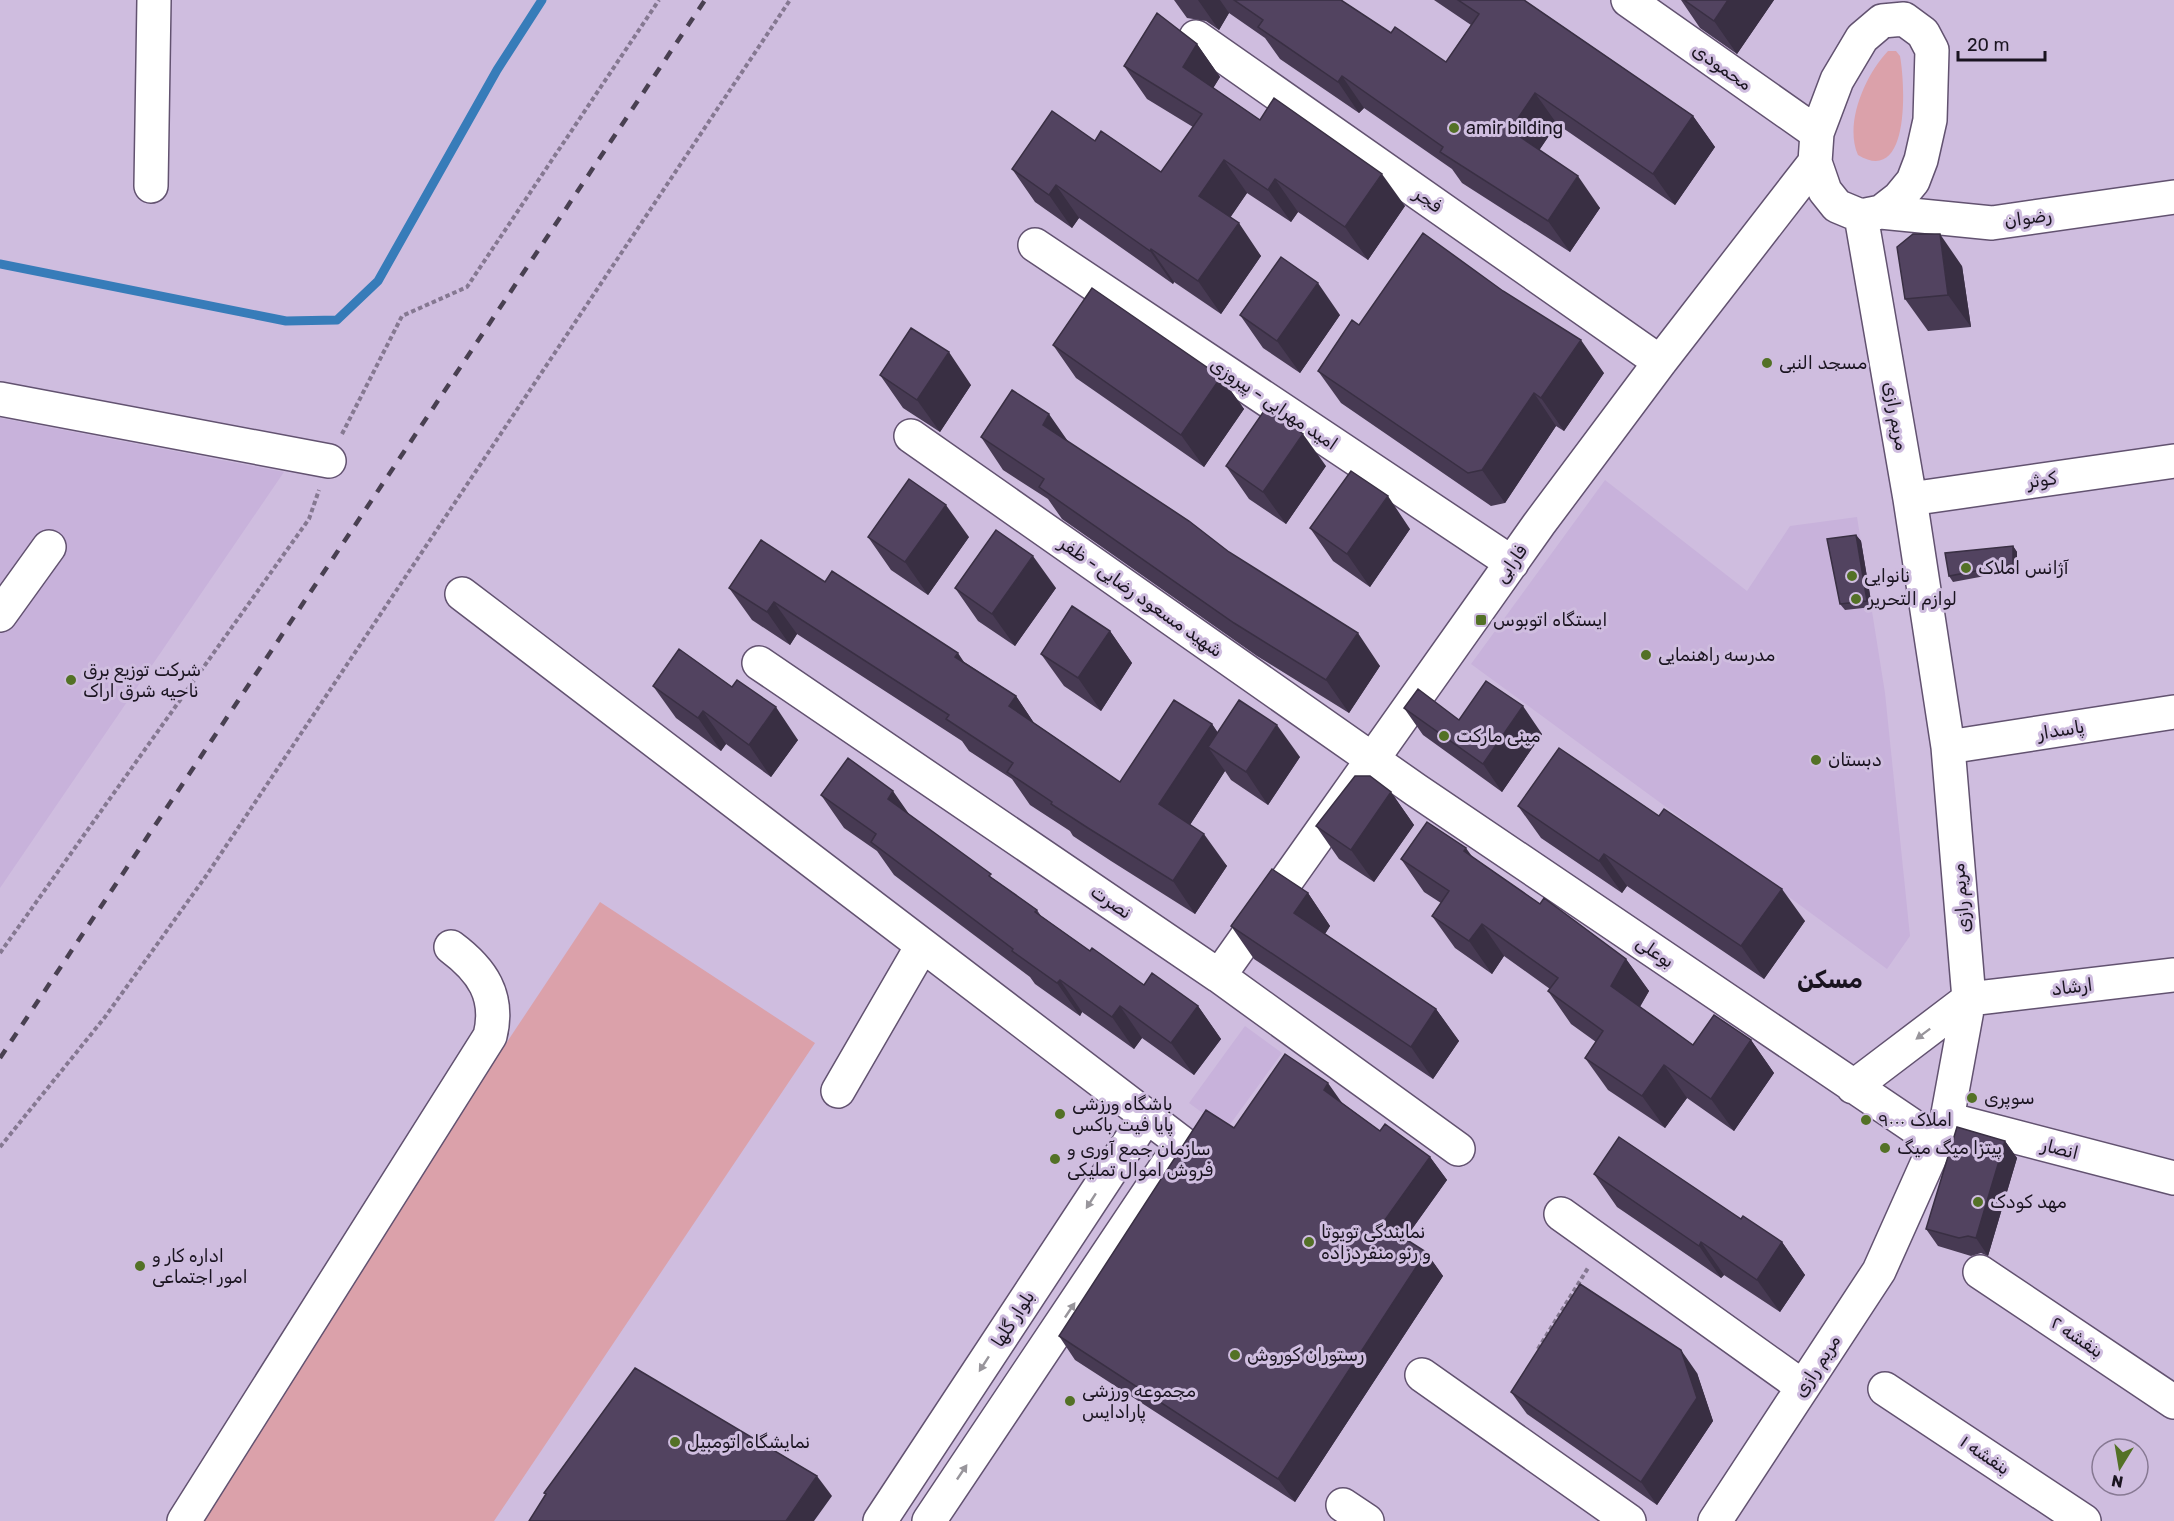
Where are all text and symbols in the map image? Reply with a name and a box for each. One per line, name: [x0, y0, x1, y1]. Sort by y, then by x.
scale bar: [1958, 24, 2045, 62]
text: 20 m: [1967, 34, 2009, 56]
street label: محمودی: [1688, 39, 1756, 95]
place label: amir bilding: [1466, 117, 1563, 139]
marker: amir bilding: [1447, 121, 1461, 135]
street label: فجر: [1409, 182, 1446, 217]
street label: رضوان: [2003, 204, 2053, 232]
place label: مسجد النبی: [1779, 352, 1867, 374]
street label: امید مهرابی - پیروزی: [1206, 353, 1342, 456]
marker: مسجد النبی: [1760, 356, 1774, 370]
street label: مریم رازی: [1878, 380, 1913, 452]
street label: کوثر: [2025, 467, 2058, 493]
street label: شهید مسعود رضایی - ظفر: [1054, 532, 1227, 662]
street label: فارابی: [1490, 541, 1532, 587]
place label: آژانس املاک: [1978, 557, 2069, 579]
marker: آژانس املاک: [1959, 561, 1973, 575]
place label: نانوایی: [1864, 565, 1910, 587]
marker: نانوایی: [1845, 569, 1859, 583]
place label: لوازم التحریر: [1867, 588, 1957, 610]
marker: لوازم التحریر: [1849, 592, 1863, 606]
place label: ایستگاه اتوبوس: [1493, 609, 1607, 631]
marker: ایستگاه اتوبوس: [1474, 613, 1488, 627]
place label: مدرسه راهنمایی: [1658, 644, 1775, 666]
marker: مدرسه راهنمایی: [1639, 648, 1653, 662]
place label: شرکت توزیع برق ناحیه شرق اراک: [83, 659, 201, 702]
marker: شرکت توزیع برق ناحیه شرق اراک: [64, 673, 78, 687]
street label: پاسدار: [2035, 715, 2086, 746]
place label: مینی مارکت: [1456, 725, 1541, 747]
marker: مینی مارکت: [1437, 729, 1451, 743]
place label: دبستان: [1828, 749, 1882, 771]
marker: دبستان: [1809, 753, 1823, 767]
street label: مریم رازی: [1947, 862, 1976, 934]
street label: نصرت: [1086, 880, 1136, 924]
street label: بوعلی: [1632, 931, 1678, 973]
district label: مسکن: [1797, 966, 1863, 994]
street label: ارشاد: [2050, 974, 2094, 1000]
one-way arrow: [1915, 1028, 1931, 1040]
place label: سوپری: [1984, 1087, 2035, 1110]
marker: سوپری: [1965, 1091, 1979, 1105]
place label: باشگاه ورزشی پایا فیت باکس: [1072, 1093, 1174, 1137]
marker: باشگاه ورزشی پایا فیت باکس: [1053, 1107, 1067, 1121]
place label: املاک ۹۰۰۰: [1878, 1109, 1952, 1131]
marker: املاک ۹۰۰۰: [1859, 1113, 1873, 1127]
street label: انصار: [2038, 1134, 2081, 1164]
place label: پیتزا میگ میگ: [1897, 1137, 2002, 1160]
place label: سازمان جمع آوری و فروش اموال تملیکی: [1067, 1138, 1213, 1181]
marker: پیتزا میگ میگ: [1878, 1141, 1892, 1155]
marker: سازمان جمع آوری و فروش اموال تملیکی: [1048, 1152, 1062, 1166]
place label: مهد کودک: [1990, 1191, 2067, 1213]
one-way arrow: [1086, 1193, 1097, 1209]
marker: مهد کودک: [1971, 1195, 1985, 1209]
place label: نمایندگی تویوتا و رنو منفردزاده: [1321, 1221, 1431, 1264]
marker: نمایندگی تویوتا و رنو منفردزاده: [1302, 1235, 1316, 1249]
place label: اداره کار و امور اجتماعی: [152, 1245, 248, 1288]
marker: اداره کار و امور اجتماعی: [133, 1259, 147, 1273]
street label: بلوار گلها: [987, 1287, 1039, 1351]
one-way arrow: [1064, 1302, 1075, 1318]
street label: بنفشه ۲: [2047, 1312, 2107, 1362]
street label: مریم رازی: [1789, 1331, 1846, 1402]
place label: رستوران کوروش: [1247, 1344, 1364, 1366]
marker: رستوران کوروش: [1228, 1348, 1242, 1362]
one-way arrow: [978, 1356, 989, 1372]
place label: مجموعه ورزشی پارادایس: [1082, 1380, 1196, 1424]
marker: مجموعه ورزشی پارادایس: [1063, 1394, 1077, 1408]
street label: بنفشه ۱: [1956, 1430, 2014, 1480]
place label: نمایشگاه اتومبیل: [687, 1431, 810, 1453]
marker: نمایشگاه اتومبیل: [668, 1435, 682, 1449]
north arrow: [2090, 1437, 2150, 1497]
one-way arrow: [956, 1465, 968, 1481]
text: N: [2110, 1471, 2125, 1492]

